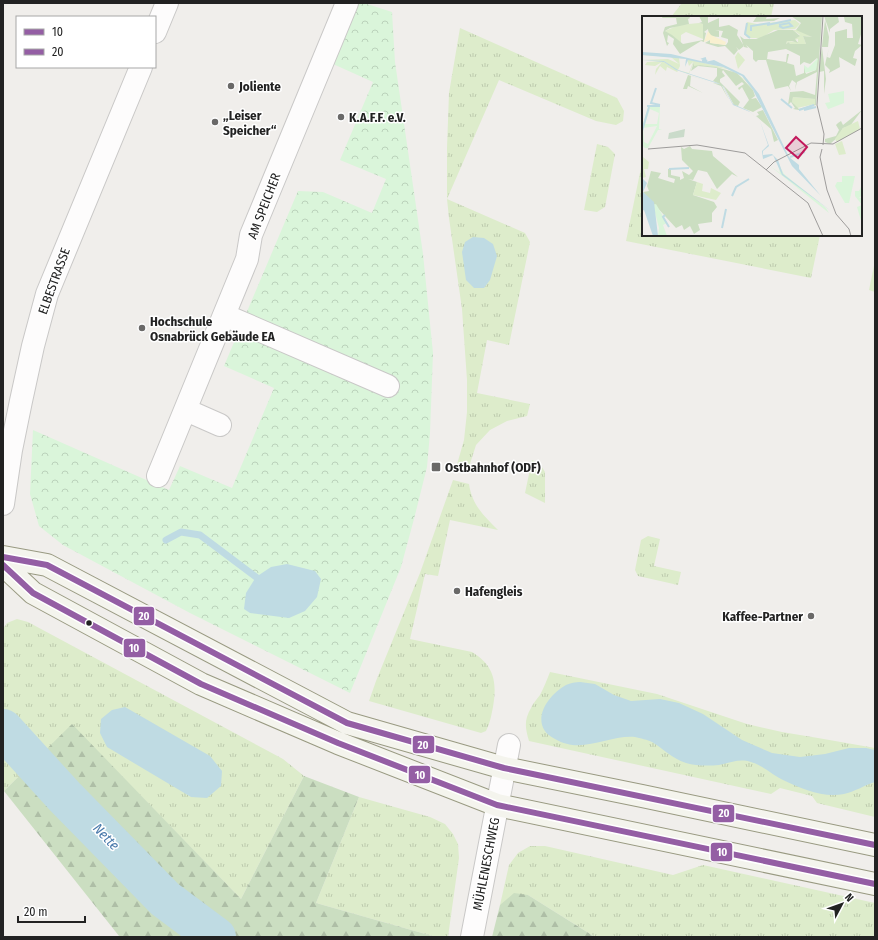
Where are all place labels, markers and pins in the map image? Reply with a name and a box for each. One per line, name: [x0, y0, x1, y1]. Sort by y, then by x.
place label: Joliente: [238, 79, 281, 94]
marker: Joliente: [226, 81, 236, 91]
place label: „Leiser Speicher“: [223, 108, 277, 138]
place label: K.A.F.F. e.V.: [349, 110, 406, 125]
marker: K.A.F.F. e.V.: [336, 112, 346, 122]
marker: „Leiser Speicher“: [210, 117, 220, 127]
place label: Hochschule Osnabrück Gebäude EA: [150, 314, 276, 344]
marker: Hochschule Osnabrück Gebäude EA: [137, 323, 147, 333]
place label: Ostbahnhof (ODF): [445, 460, 541, 475]
marker: Ostbahnhof (ODF): [430, 461, 442, 473]
place label: Hafengleis: [465, 584, 523, 599]
marker: Hafengleis: [452, 586, 462, 596]
place label: Kaffee-Partner: [722, 609, 803, 624]
marker: Kaffee-Partner: [806, 611, 816, 621]
unlabelled marker: [84, 618, 94, 628]

